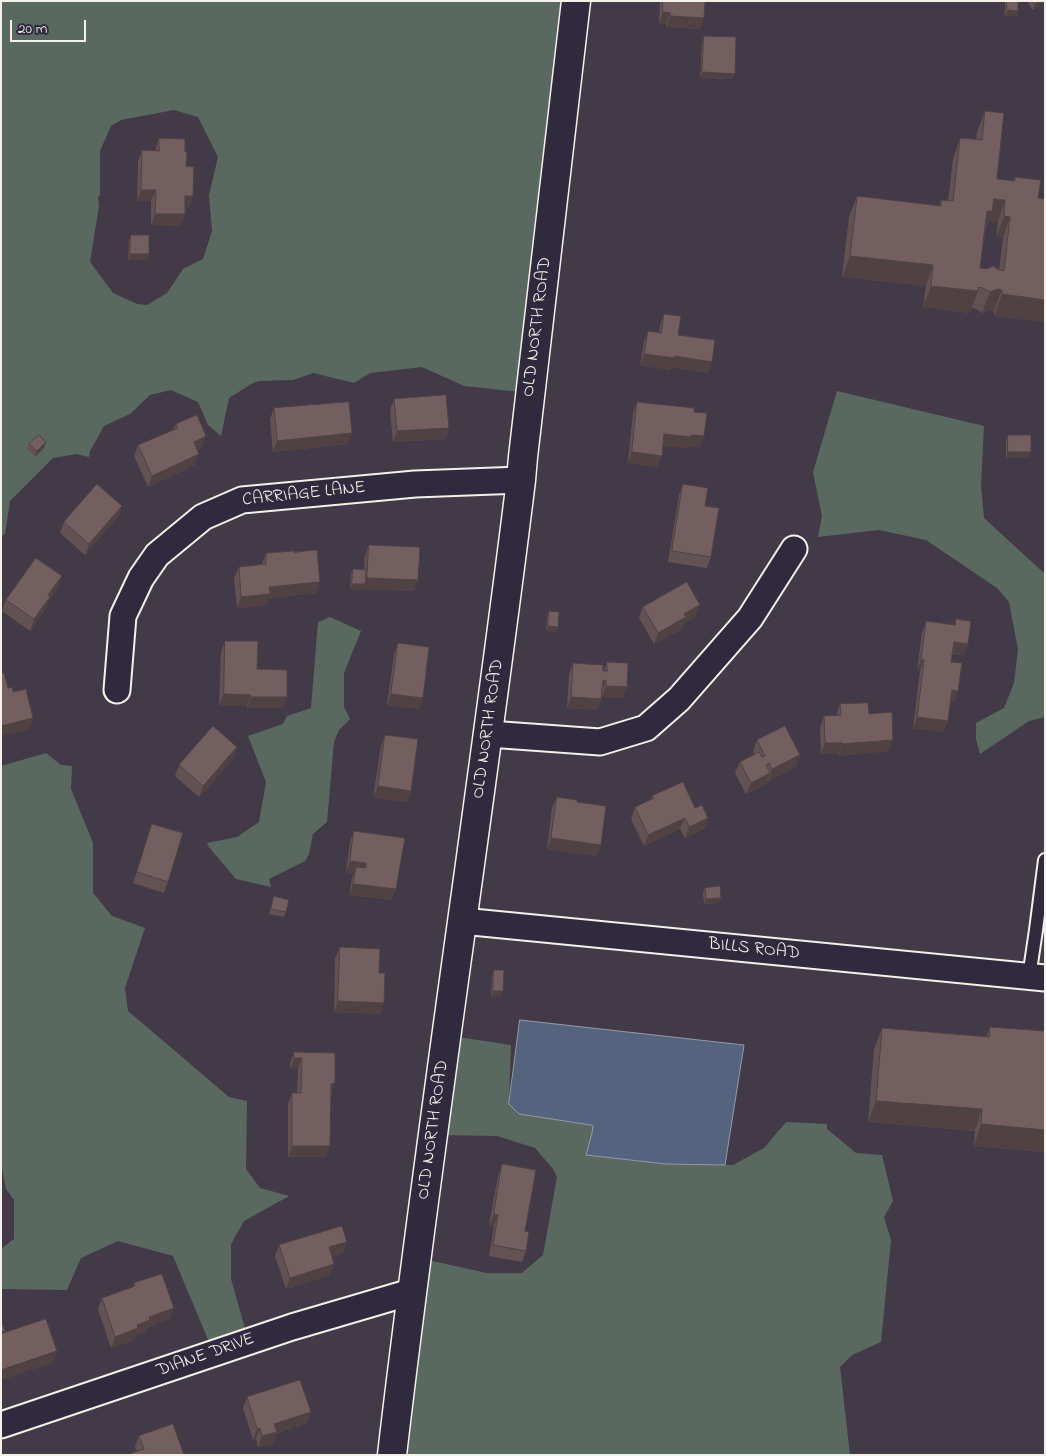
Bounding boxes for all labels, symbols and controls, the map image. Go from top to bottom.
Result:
scale bar [12,10,89,42]
text: 20 m [18,18,47,40]
street label: OLD NORTH ROAD [519,256,557,398]
street label: CARRIAGE LANE [241,478,367,512]
street label: OLD NORTH ROAD [469,658,509,800]
street label: BILLS ROAD [707,934,801,966]
street label: OLD NORTH ROAD [414,1059,454,1201]
street label: DIANE DRIVE [154,1329,258,1383]

